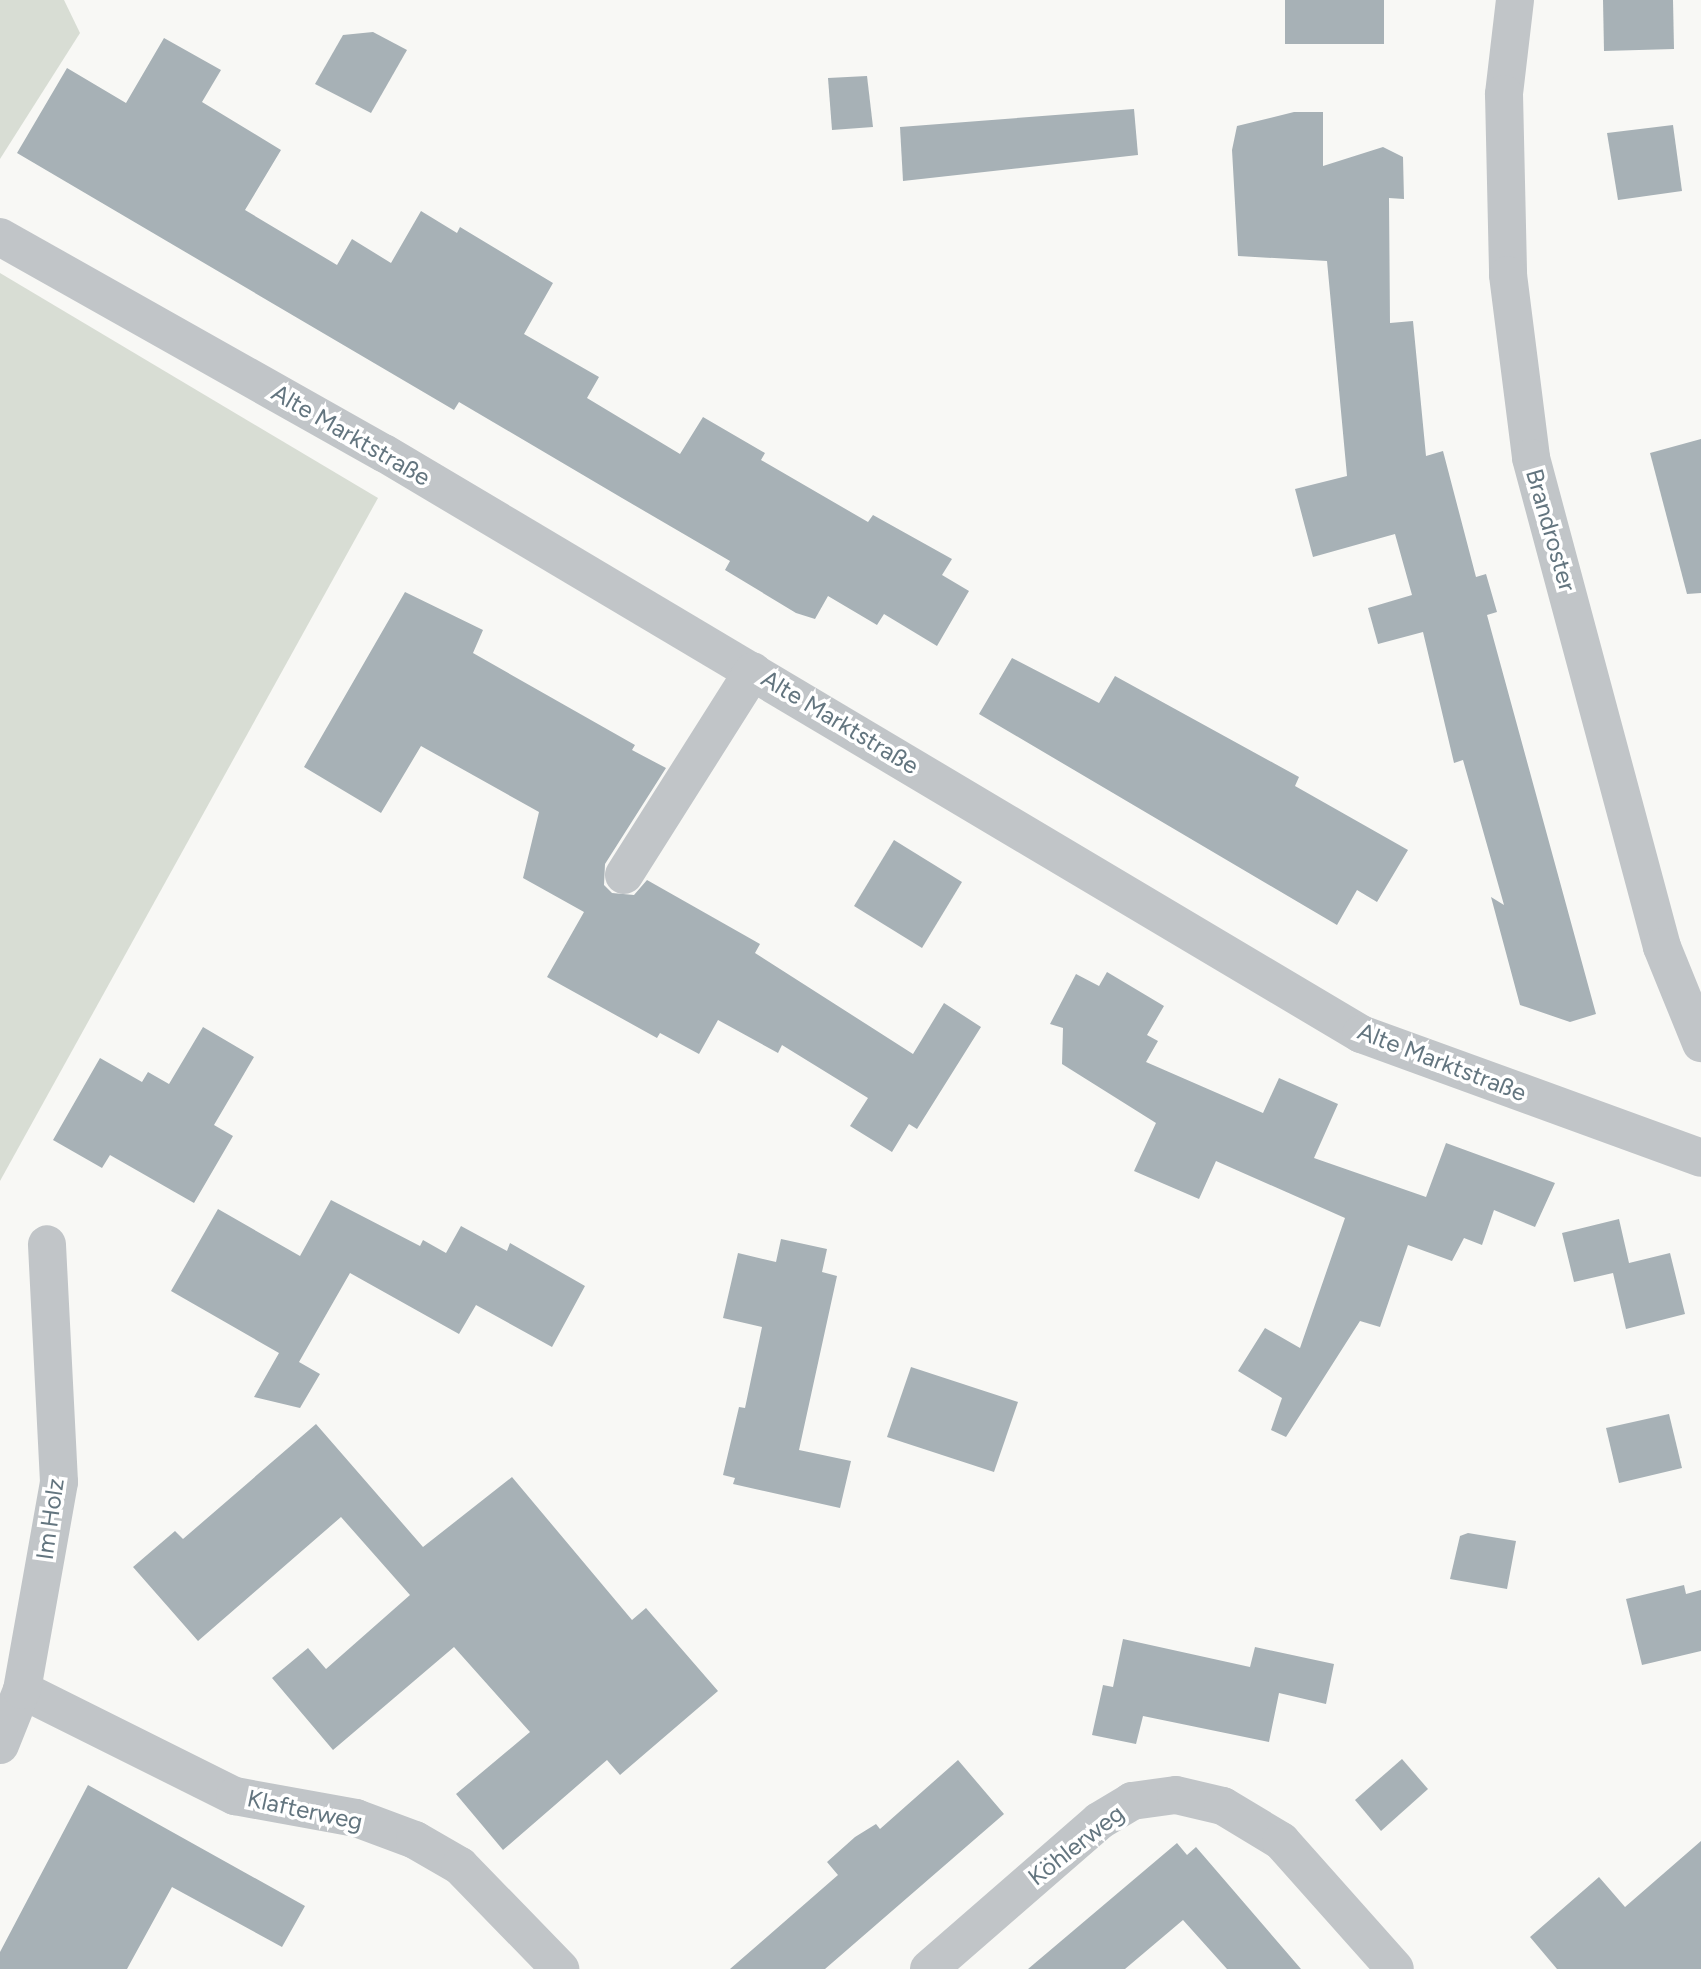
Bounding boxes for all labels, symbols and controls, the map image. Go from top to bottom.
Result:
street label: Alte Marktstraße [267,378,435,492]
street label: Brandroster [1520,466,1582,594]
street label: Alte Marktstraße [756,664,924,780]
street label: Alte Marktstraße [1354,1017,1530,1107]
street label: Im Holz [30,1476,70,1562]
street label: Klafterweg [245,1784,365,1836]
street label: Köhlerweg [1022,1799,1130,1891]

